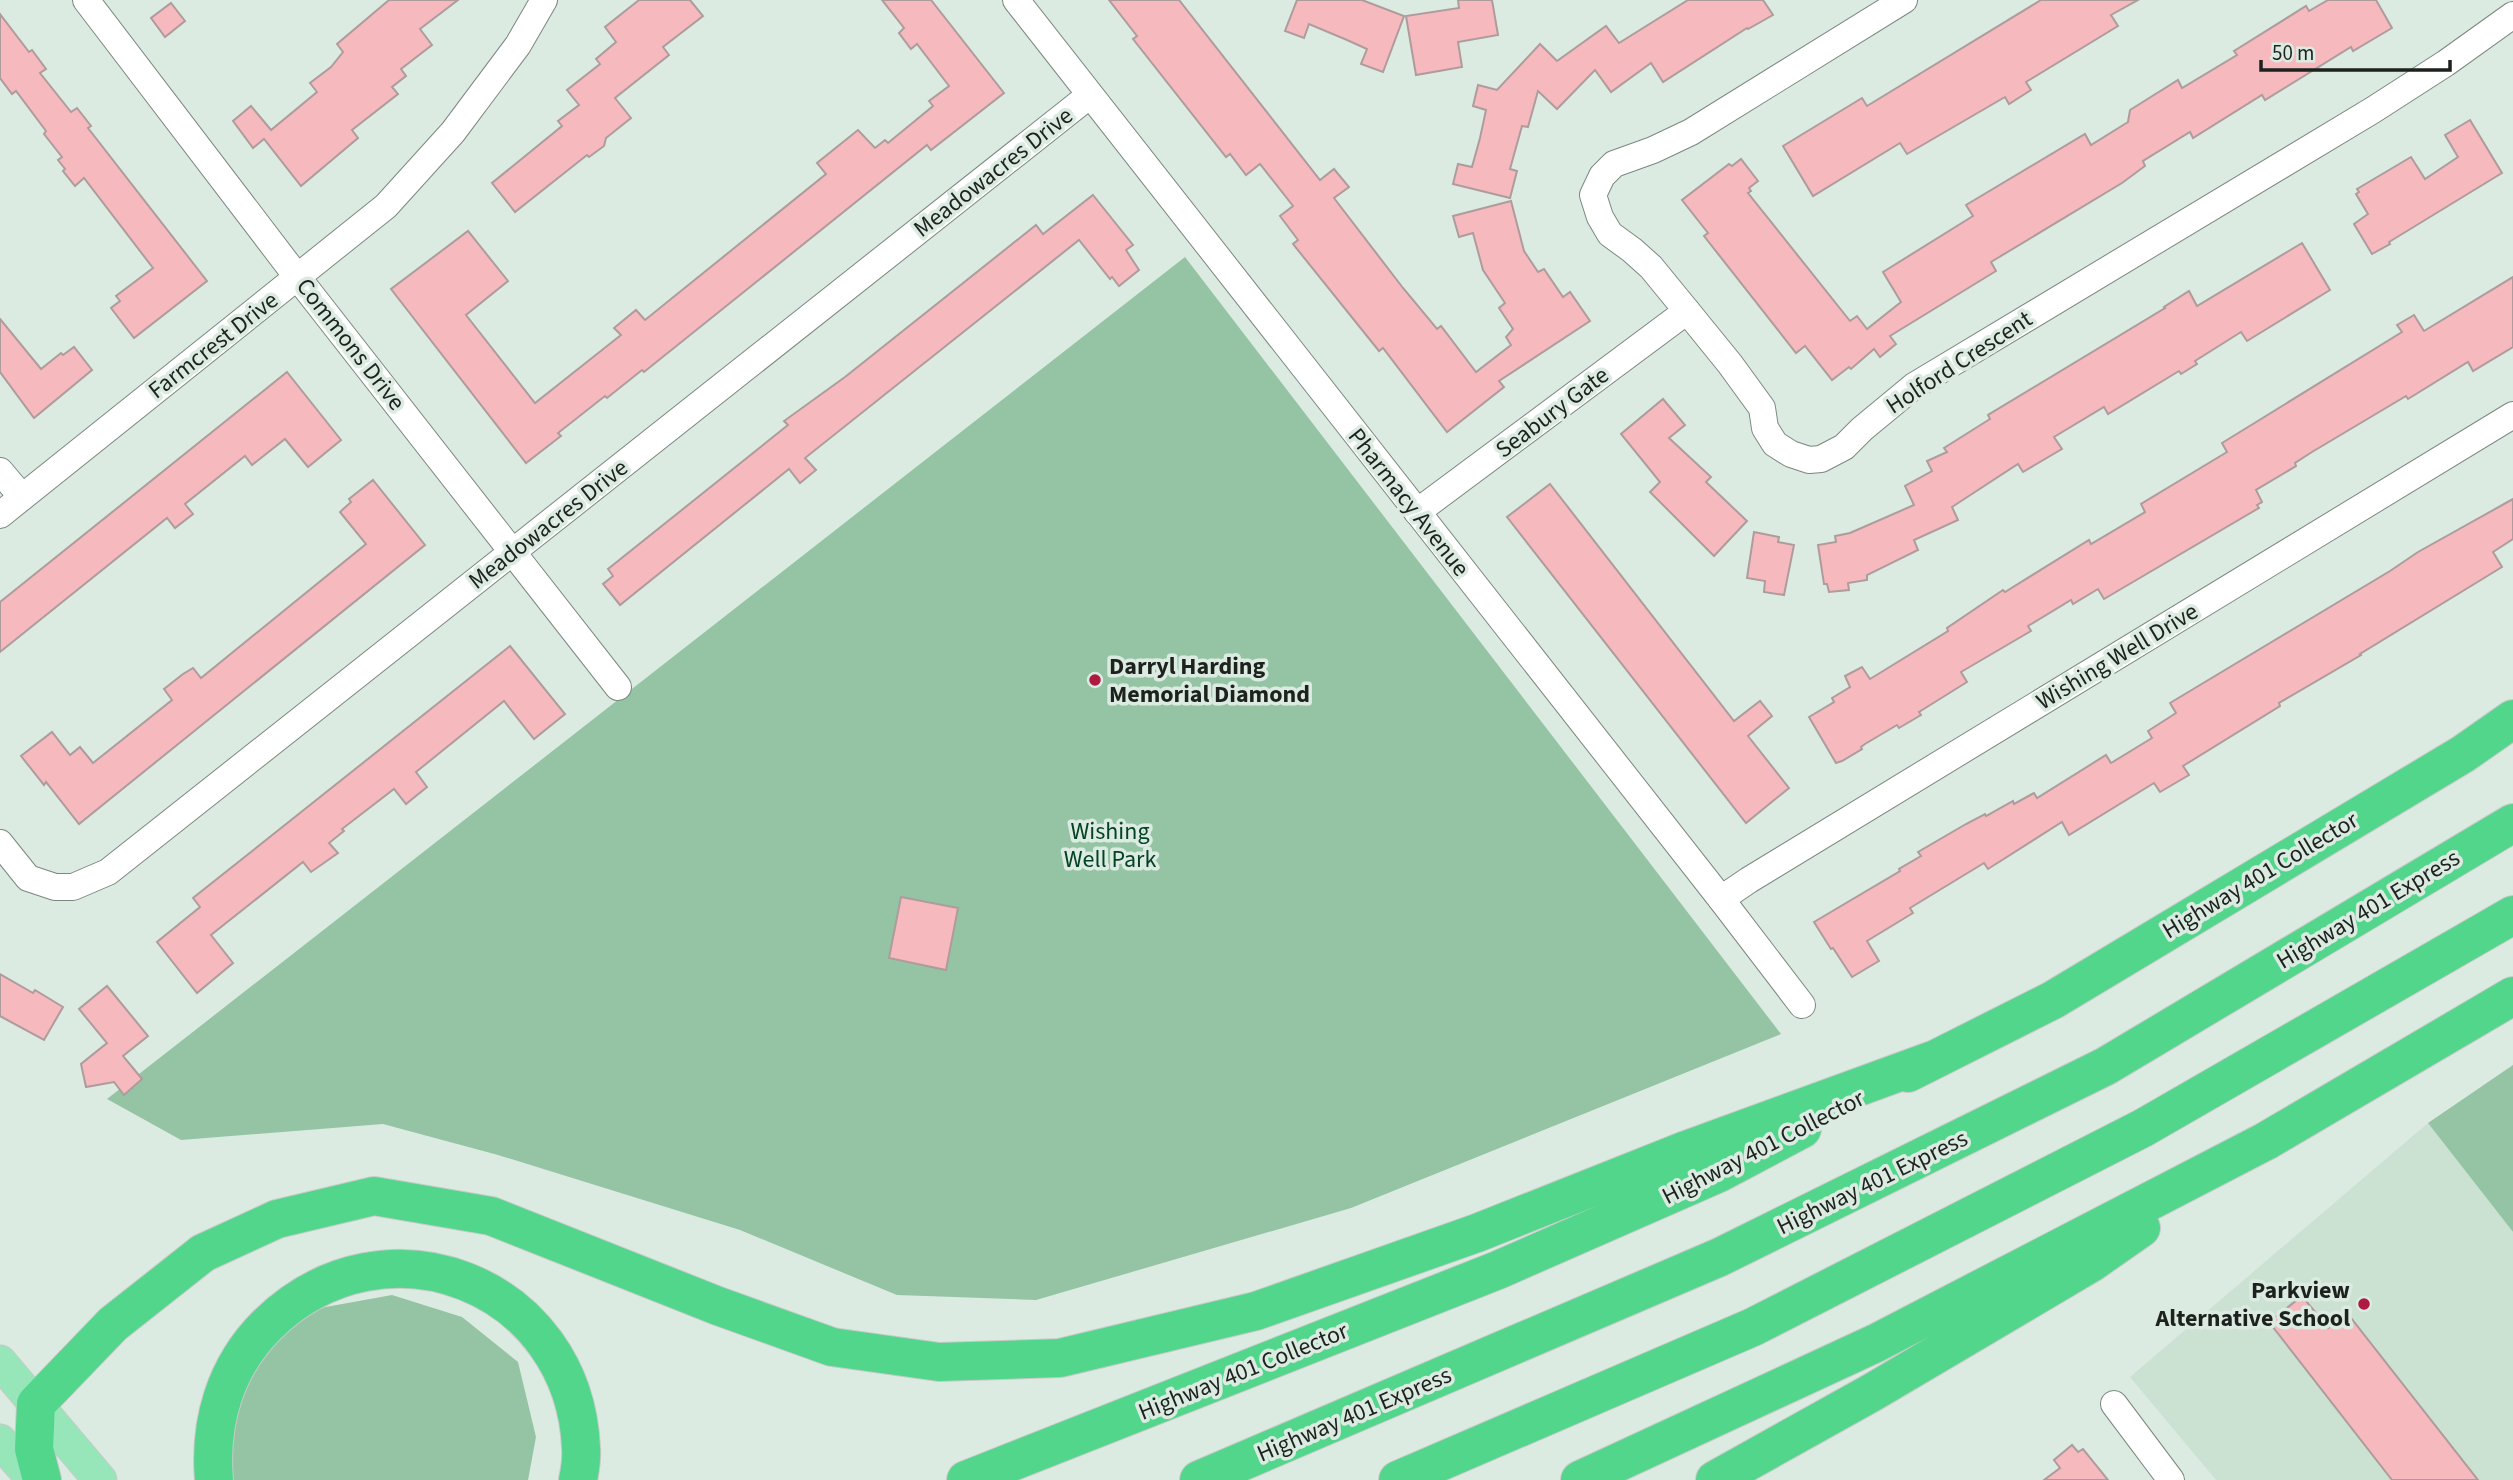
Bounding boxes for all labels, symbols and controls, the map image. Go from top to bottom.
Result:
scale bar [2261,28,2450,72]
text: 50 m [2272,38,2314,68]
street label: Meadowacres Drive [906,99,1081,246]
street label: Commons Drive [288,271,413,418]
street label: Farmcrest Drive [141,283,286,407]
street label: Holford Crescent [1879,302,2039,423]
street label: Seabury Gate [1488,358,1616,467]
street label: Pharmacy Avenue [1339,421,1478,584]
street label: Meadowacres Drive [461,451,636,598]
street label: Wishing Well Drive [2030,594,2205,719]
place label: Darryl Harding Memorial Diamond [1109,649,1310,712]
marker: Darryl Harding Memorial Diamond [1087,672,1103,688]
street label: Highway 401 Collector [2156,803,2365,948]
park label: Wishing Well Park [1064,814,1156,877]
street label: Highway 401 Express [2270,841,2467,978]
street label: Highway 401 Collector [1656,1081,1871,1214]
street label: Highway 401 Express [1771,1121,1974,1244]
place label: Parkview Alternative School [2155,1273,2350,1336]
marker: Parkview Alternative School [2356,1296,2372,1312]
street label: Highway 401 Collector [1133,1313,1354,1429]
street label: Highway 401 Express [1251,1358,1457,1471]

